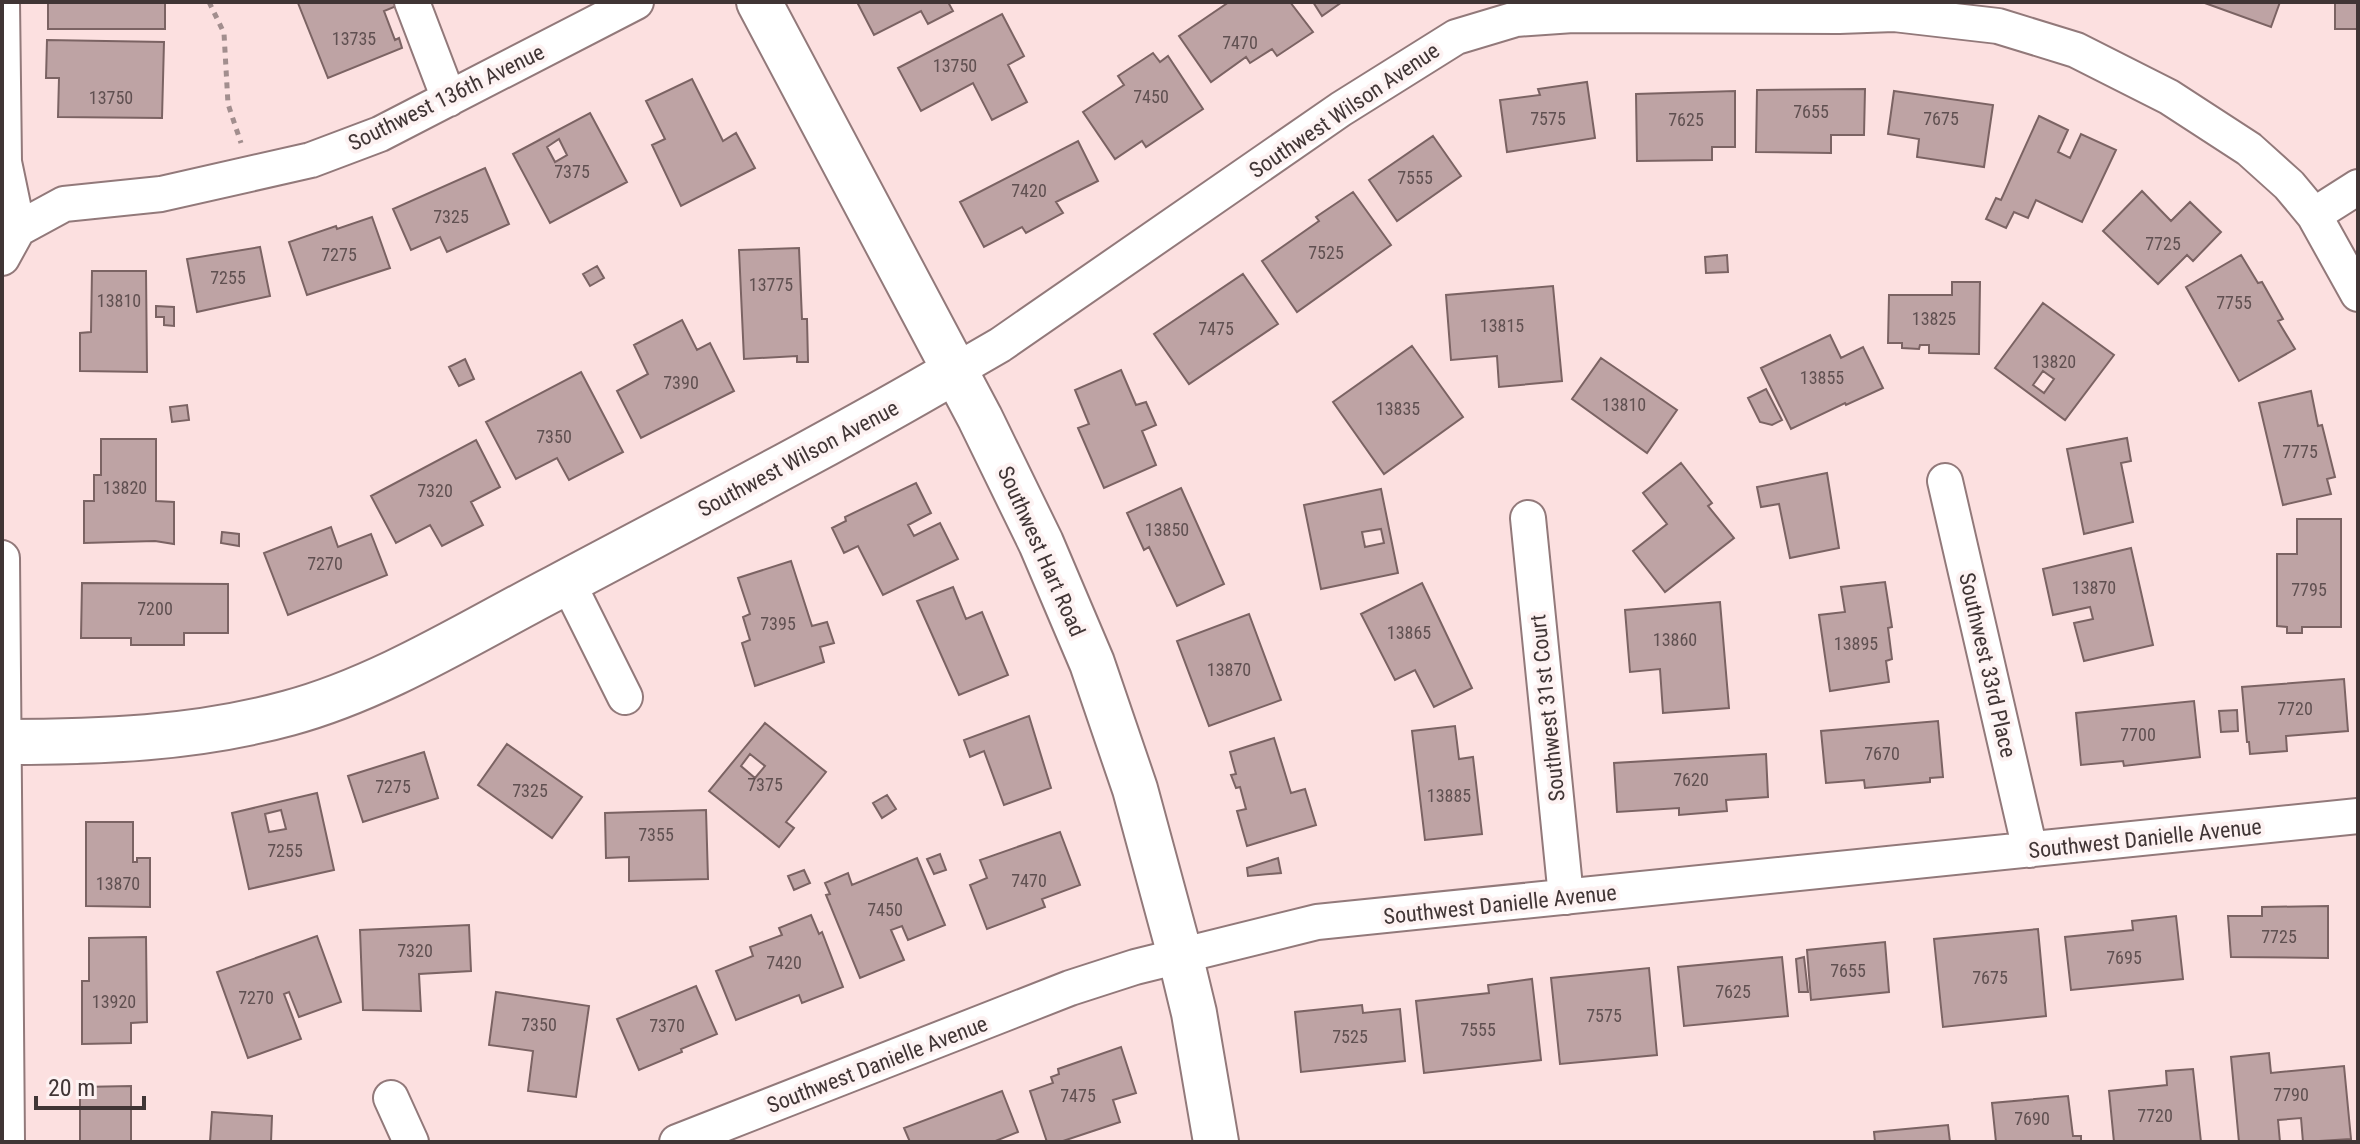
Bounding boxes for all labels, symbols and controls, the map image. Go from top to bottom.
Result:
house number: 13735 [332,28,376,49]
house number: 7470 [1222,32,1258,53]
street label: Southwest Wilson Avenue [1245,38,1444,183]
street label: Southwest 136th Avenue [344,39,548,156]
house number: 13750 [933,55,977,76]
house number: 7450 [1133,86,1169,107]
house number: 13750 [89,87,133,108]
house number: 7655 [1793,101,1829,122]
house number: 7575 [1530,108,1566,129]
house number: 7675 [1923,108,1959,129]
house number: 7625 [1668,109,1704,130]
house number: 7375 [554,161,590,182]
house number: 7555 [1397,167,1433,188]
house number: 7420 [1011,180,1047,201]
house number: 7325 [433,206,469,227]
house number: 7725 [2145,233,2181,254]
house number: 7525 [1308,242,1344,263]
house number: 7275 [321,244,357,265]
house number: 7255 [210,267,246,288]
house number: 13775 [749,274,793,295]
house number: 13810 [97,290,141,311]
house number: 7755 [2216,292,2252,313]
house number: 13825 [1912,308,1956,329]
house number: 13815 [1480,315,1524,336]
house number: 7475 [1198,318,1234,339]
house number: 13820 [2032,351,2076,372]
house number: 13855 [1800,367,1844,388]
house number: 7390 [663,372,699,393]
house number: 13810 [1602,394,1646,415]
street label: Southwest Wilson Avenue [694,395,903,522]
house number: 13835 [1376,398,1420,419]
house number: 7350 [536,426,572,447]
house number: 7775 [2282,441,2318,462]
street label: Southwest Hart Road [993,462,1090,640]
house number: 13820 [103,477,147,498]
house number: 7320 [417,480,453,501]
house number: 13850 [1145,519,1189,540]
house number: 7270 [307,553,343,574]
street label: Southwest 33rd Place [1954,570,2021,760]
house number: 13870 [2072,577,2116,598]
house number: 7795 [2291,579,2327,600]
house number: 7200 [137,598,173,619]
house number: 7395 [760,613,796,634]
street label: Southwest 31st Court [1525,613,1570,803]
house number: 13865 [1387,622,1431,643]
house number: 13860 [1653,629,1697,650]
house number: 13895 [1834,633,1878,654]
house number: 13870 [1207,659,1251,680]
house number: 7720 [2277,698,2313,719]
house number: 7700 [2120,724,2156,745]
house number: 7670 [1864,743,1900,764]
house number: 7620 [1673,769,1709,790]
house number: 7375 [747,774,783,795]
house number: 7275 [375,776,411,797]
house number: 7325 [512,780,548,801]
house number: 13885 [1427,785,1471,806]
street label: Southwest Danielle Avenue [2027,814,2263,863]
house number: 7355 [638,824,674,845]
house number: 7255 [267,840,303,861]
house number: 7470 [1011,870,1047,891]
house number: 13870 [96,873,140,894]
street label: Southwest Danielle Avenue [1382,880,1618,929]
house number: 7450 [867,899,903,920]
house number: 7725 [2261,926,2297,947]
house number: 7320 [397,940,433,961]
house number: 7695 [2106,947,2142,968]
house number: 7420 [766,952,802,973]
house number: 7655 [1830,960,1866,981]
house number: 7675 [1972,967,2008,988]
house number: 7625 [1715,981,1751,1002]
house number: 7270 [238,987,274,1008]
house number: 13920 [92,991,136,1012]
house number: 7575 [1586,1005,1622,1026]
street label: Southwest Danielle Avenue [763,1011,991,1118]
house number: 7350 [521,1014,557,1035]
house number: 7370 [649,1015,685,1036]
house number: 7555 [1460,1019,1496,1040]
house number: 7525 [1332,1026,1368,1047]
scale bar [36,1060,144,1110]
text: 20 m [48,1074,95,1102]
house number: 7790 [2273,1084,2309,1105]
house number: 7475 [1060,1085,1096,1106]
house number: 7720 [2137,1105,2173,1126]
house number: 7690 [2014,1108,2050,1129]

